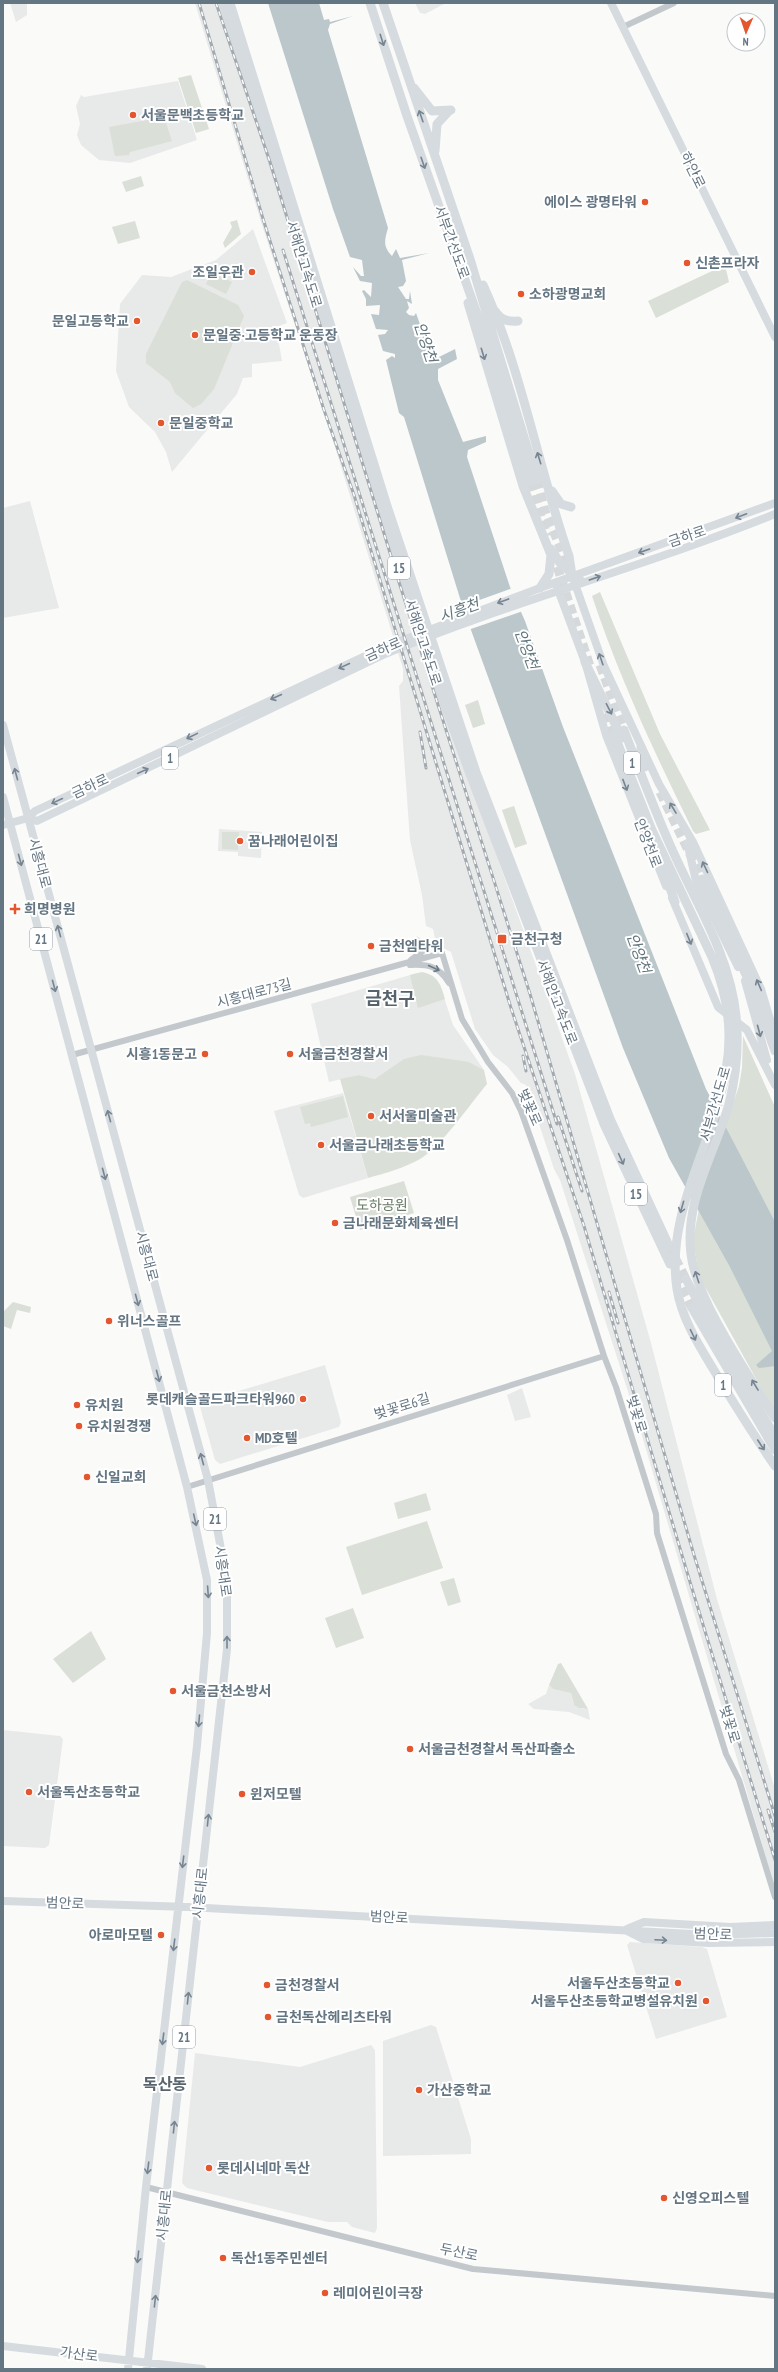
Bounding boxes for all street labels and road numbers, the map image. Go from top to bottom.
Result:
street label: 하안로 [676,149,710,191]
street label: 서부간선도로 [430,203,474,281]
street label: 서해안고속도로 [282,218,326,310]
street label: 금하로 [666,521,708,551]
road number: 15 [388,557,410,579]
street label: 서해안고속도로 [401,596,446,688]
street label: 금하로 [362,633,404,665]
road number: 1 [162,747,178,769]
road number: 1 [624,752,640,774]
street label: 금하로 [69,770,111,802]
street label: 안양천로 [630,816,666,870]
street label: 시흥대로 [25,836,55,890]
road number: 21 [30,928,52,950]
street label: 서해안고속도로 [532,957,582,1047]
street label: 시흥대로73길 [214,974,294,1012]
street label: 서부간선도로 [696,1064,734,1144]
street label: 벚꽃로 [514,1086,546,1128]
road number: 15 [625,1183,647,1205]
street label: 시흥대로 [132,1229,162,1283]
road number: 1 [715,1374,731,1396]
street label: 벚꽃로6길 [372,1389,432,1423]
street label: 벚꽃로 [623,1393,651,1435]
road number: 21 [204,1508,226,1530]
street label: 시흥대로 [211,1544,236,1598]
street label: 벚꽃로 [716,1703,744,1745]
street label: 시흥대로 [188,1866,212,1920]
street label: 범안로 [45,1893,85,1913]
street label: 범안로 [369,1907,409,1927]
street label: 범안로 [693,1924,733,1944]
road number: 21 [173,2026,195,2048]
street label: 시흥대로 [152,2188,176,2242]
street label: 두산로 [438,2239,480,2265]
street label: 가산로 [59,2343,99,2365]

